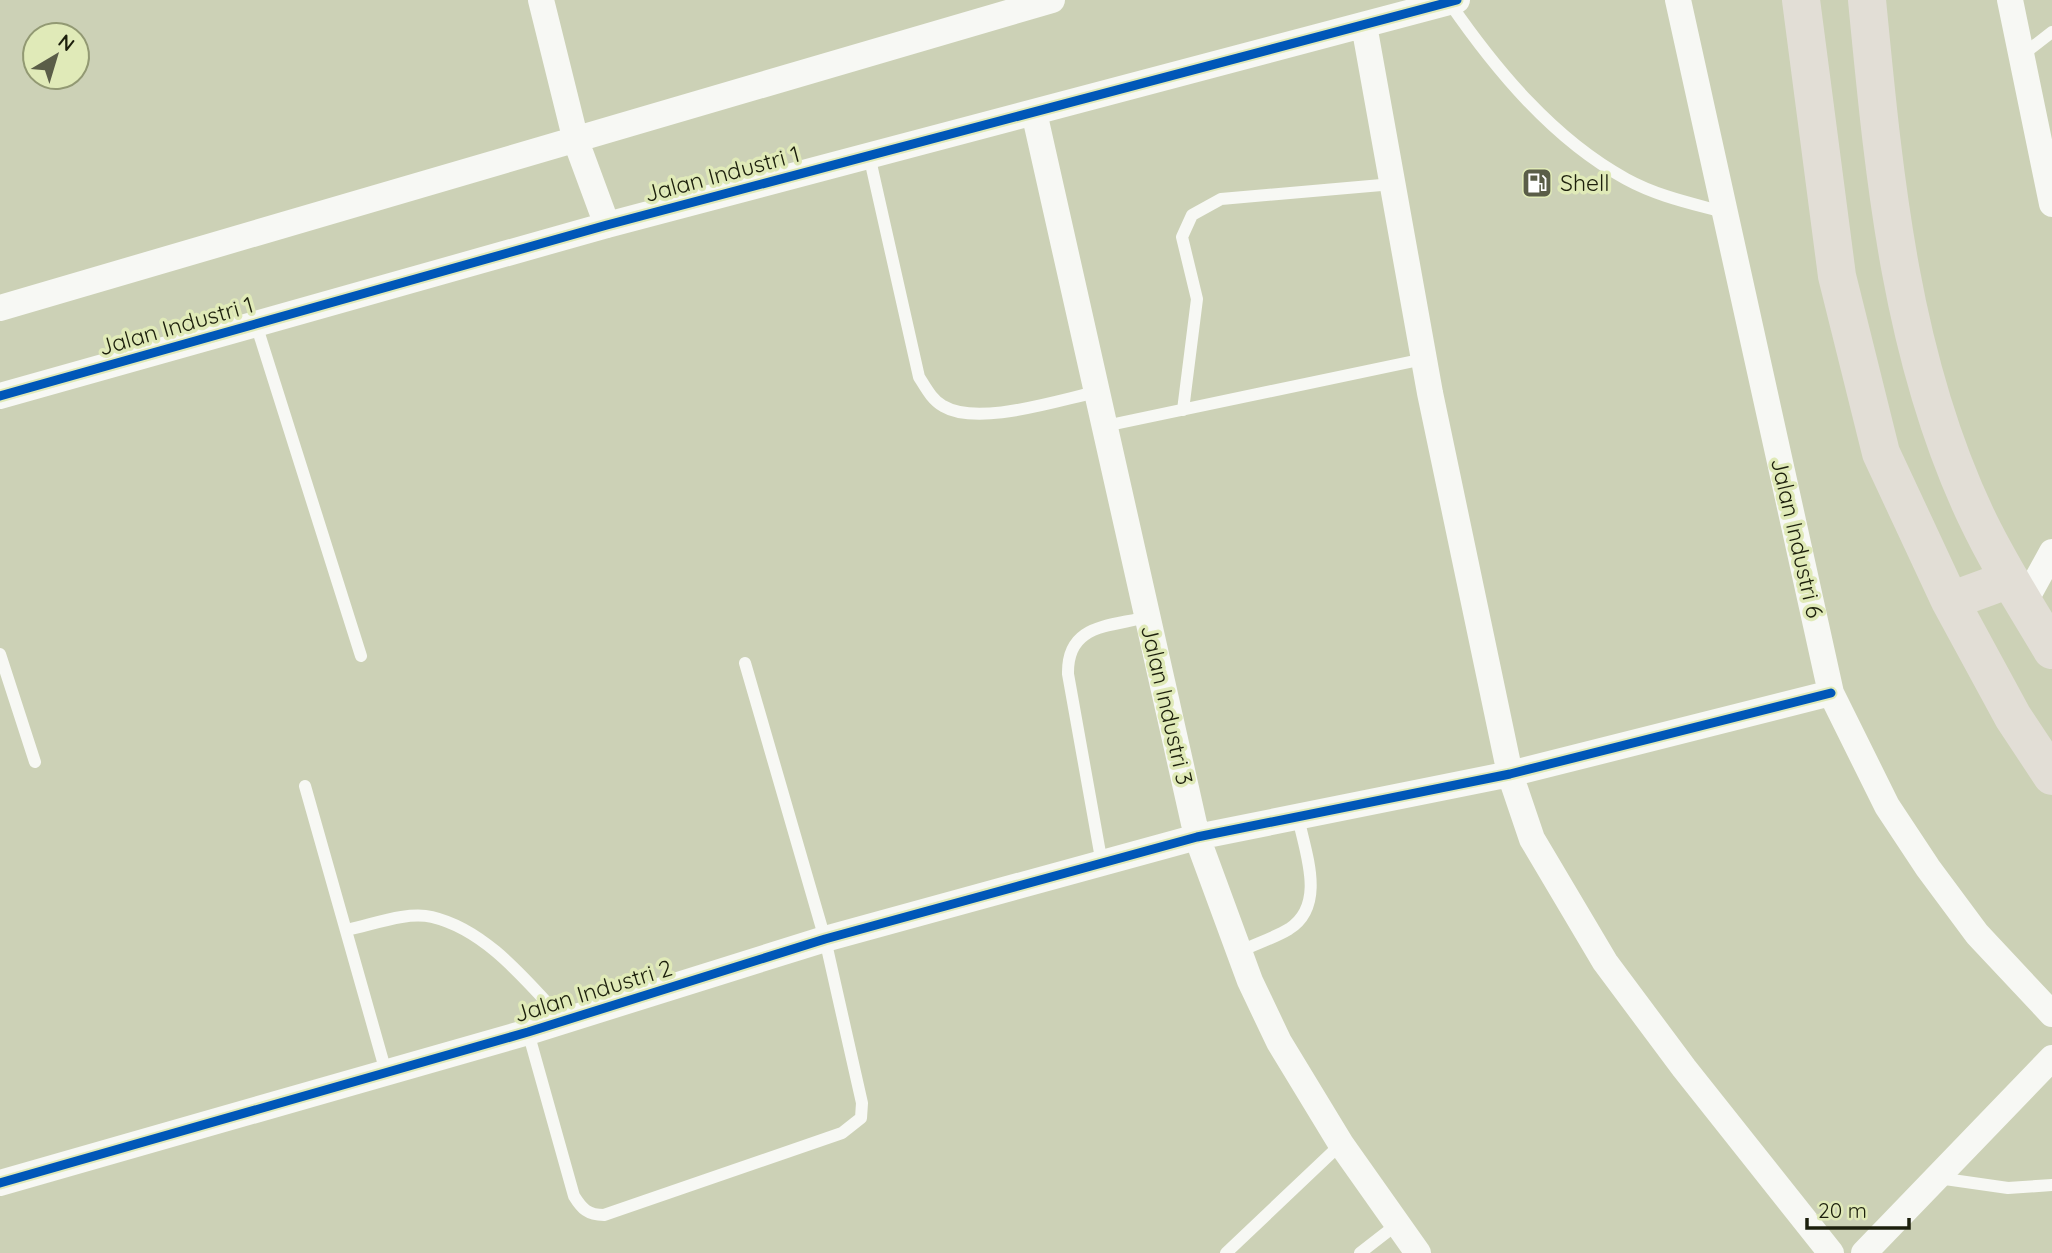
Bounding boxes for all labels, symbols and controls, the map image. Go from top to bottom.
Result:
north arrow [21,21,91,91]
text: N [54,29,79,56]
street label: Jalan Industri 1 [641,139,803,208]
fuel station icon: Shell [1520,166,1554,200]
place label: Shell [1560,168,1610,197]
street label: Jalan Industri 1 [95,290,257,361]
street label: Jalan Industri 6 [1765,455,1830,621]
street label: Jalan Industri 3 [1135,622,1200,788]
street label: Jalan Industri 2 [510,953,675,1028]
scale bar [1807,1186,1909,1230]
text: 20 m [1818,1197,1867,1223]

